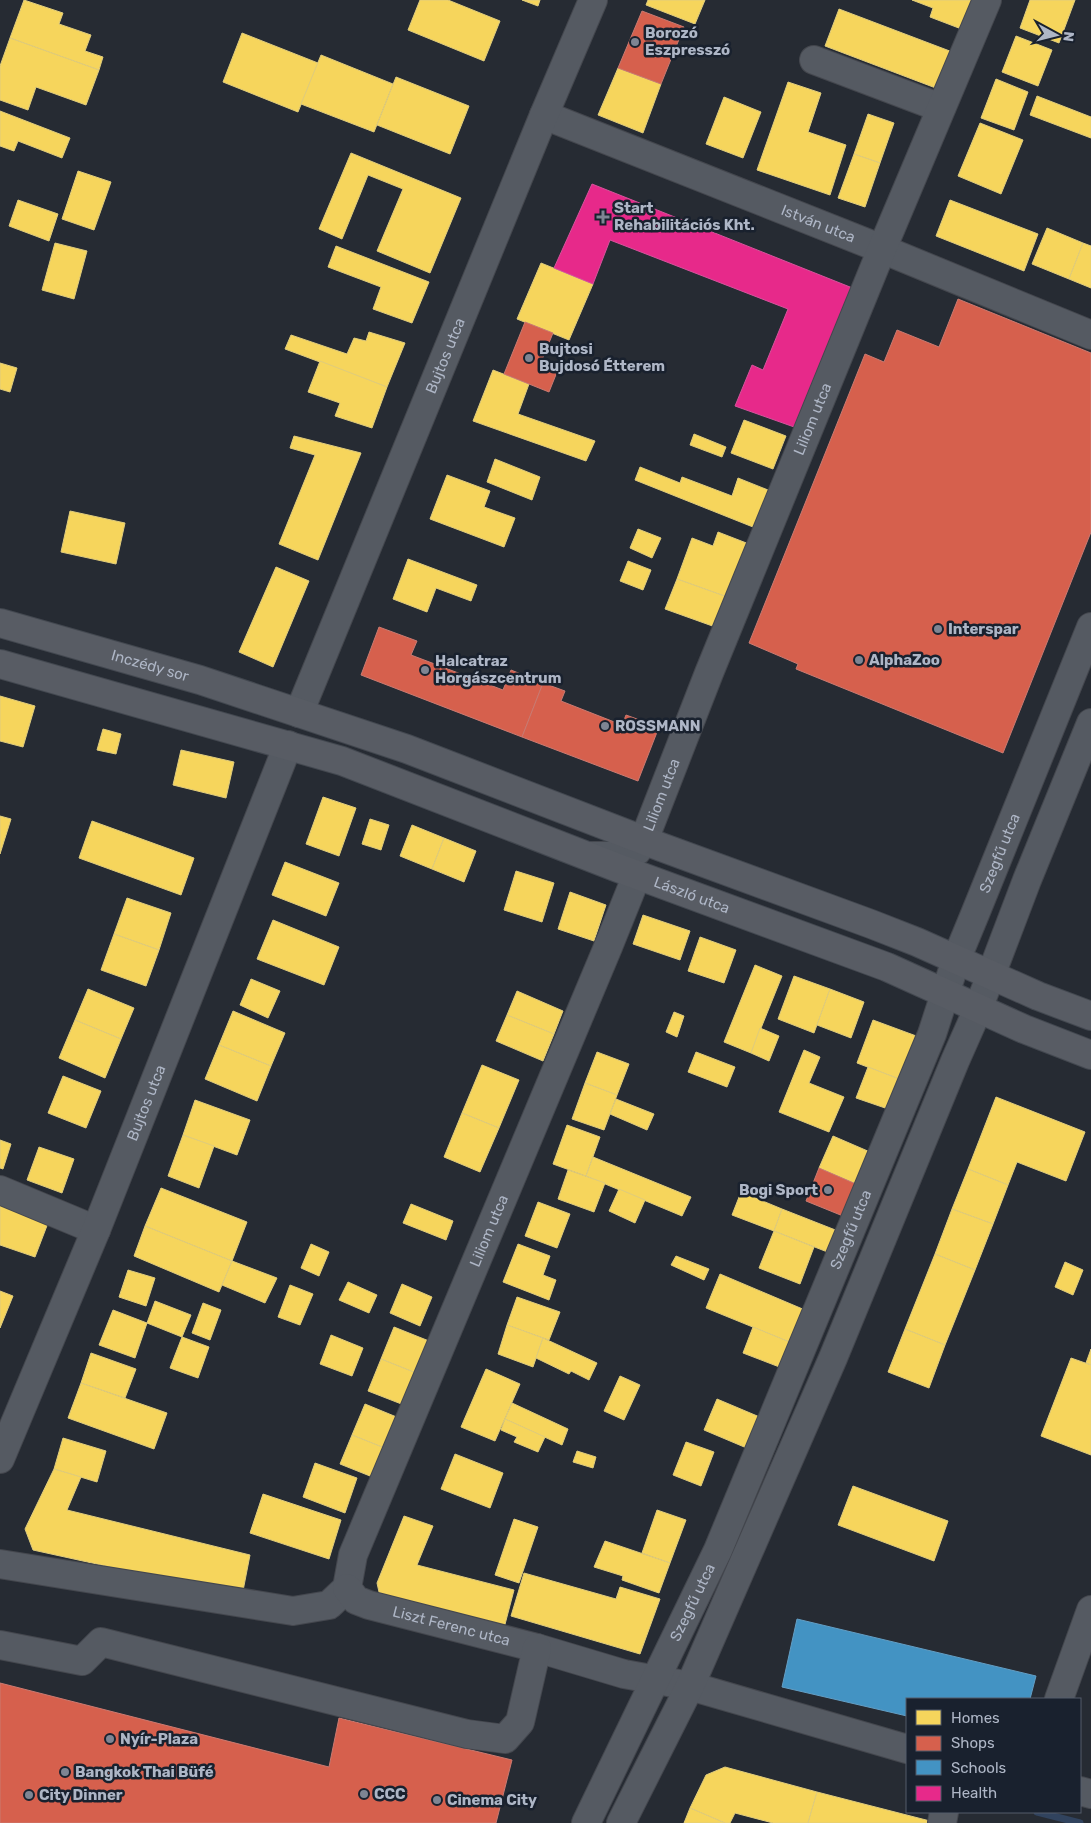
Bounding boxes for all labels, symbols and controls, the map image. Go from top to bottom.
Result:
north arrow [1031,10,1081,60]
place label: Borozó Eszpresszó [645,24,730,59]
text: N [1059,30,1077,43]
marker: Borozó Eszpresszó [629,36,641,48]
place label: Start Rehabilitációs Kht. [614,199,755,234]
street label: István utca [779,201,858,246]
marker: Start Rehabilitációs Kht. [596,210,610,224]
street label: Bujtos utca [422,315,469,396]
place label: Bujtosi Bujdosó Étterem [539,340,665,375]
marker: Bujtosi Bujdosó Étterem [523,352,535,364]
street label: Liliom utca [790,380,835,458]
place label: Interspar [948,620,1019,638]
marker: Interspar [932,623,944,635]
street label: Inczédy sor [109,646,191,685]
place label: AlphaZoo [869,651,940,669]
place label: Halcatraz Horgászcentrum [435,652,561,687]
marker: AlphaZoo [853,654,865,666]
marker: Halcatraz Horgászcentrum [419,664,431,676]
place label: ROSSMANN [615,717,701,735]
marker: ROSSMANN [599,720,611,732]
street label: Liliom utca [639,756,684,834]
street label: Szegfű utca [975,811,1024,896]
street label: László utca [651,873,732,917]
street label: Bujtos utca [123,1062,169,1144]
place label: Bogi Sport [739,1181,818,1199]
marker: Bogi Sport [822,1184,834,1196]
street label: Szegfű utca [826,1187,875,1272]
street label: Liliom utca [466,1192,512,1270]
street label: Szegfű utca [666,1561,719,1644]
street label: Liszt Ferenc utca [391,1602,512,1650]
legend [906,1698,1081,1813]
text: Homes [951,1709,1000,1727]
place label: Nyír-Plaza [120,1730,198,1748]
marker: Nyír-Plaza [104,1733,116,1745]
text: Shops [951,1734,995,1752]
text: Schools [951,1759,1007,1777]
place label: Bangkok Thai Büfé [75,1763,214,1781]
marker: Bangkok Thai Büfé [59,1766,71,1778]
text: Health [951,1784,997,1802]
place label: CCC [374,1785,406,1803]
place label: City Dinner [39,1786,123,1804]
marker: CCC [358,1788,370,1800]
marker: City Dinner [23,1789,35,1801]
place label: Cinema City [447,1791,537,1809]
marker: Cinema City [431,1794,443,1806]

